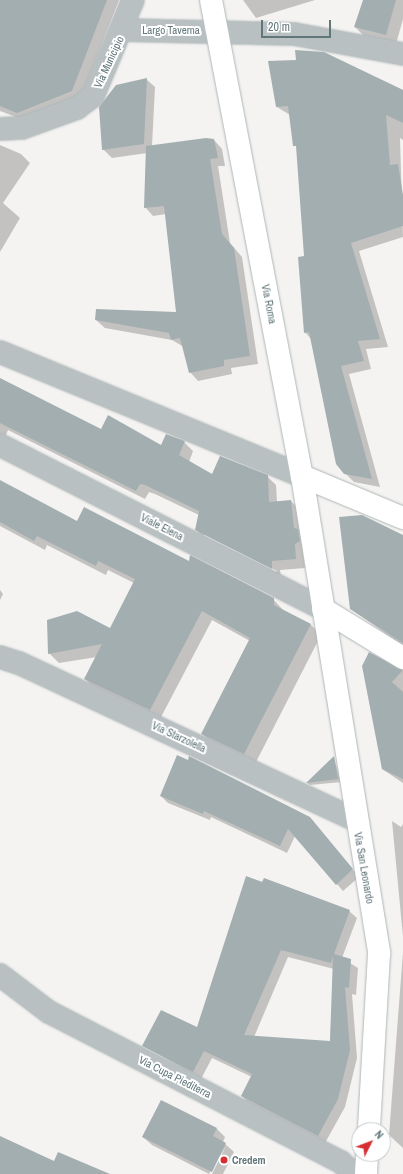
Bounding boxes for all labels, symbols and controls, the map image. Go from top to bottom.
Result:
scale bar [263,12,333,38]
text: 20 m [268,19,290,35]
street label: Largo Taverna [142,23,200,37]
street label: Via Municipio [91,34,127,90]
street label: Via Roma [259,283,279,325]
street label: Viale Elena [139,511,185,543]
street label: Via Starzolella [150,719,208,755]
street label: Via San Leonardo [351,831,377,905]
street label: Via Cupa Piediterra [137,1053,213,1101]
north arrow [351,1122,391,1162]
text: N [372,1128,387,1142]
place label: Credem [232,1153,266,1167]
marker: Credem [219,1155,229,1165]

